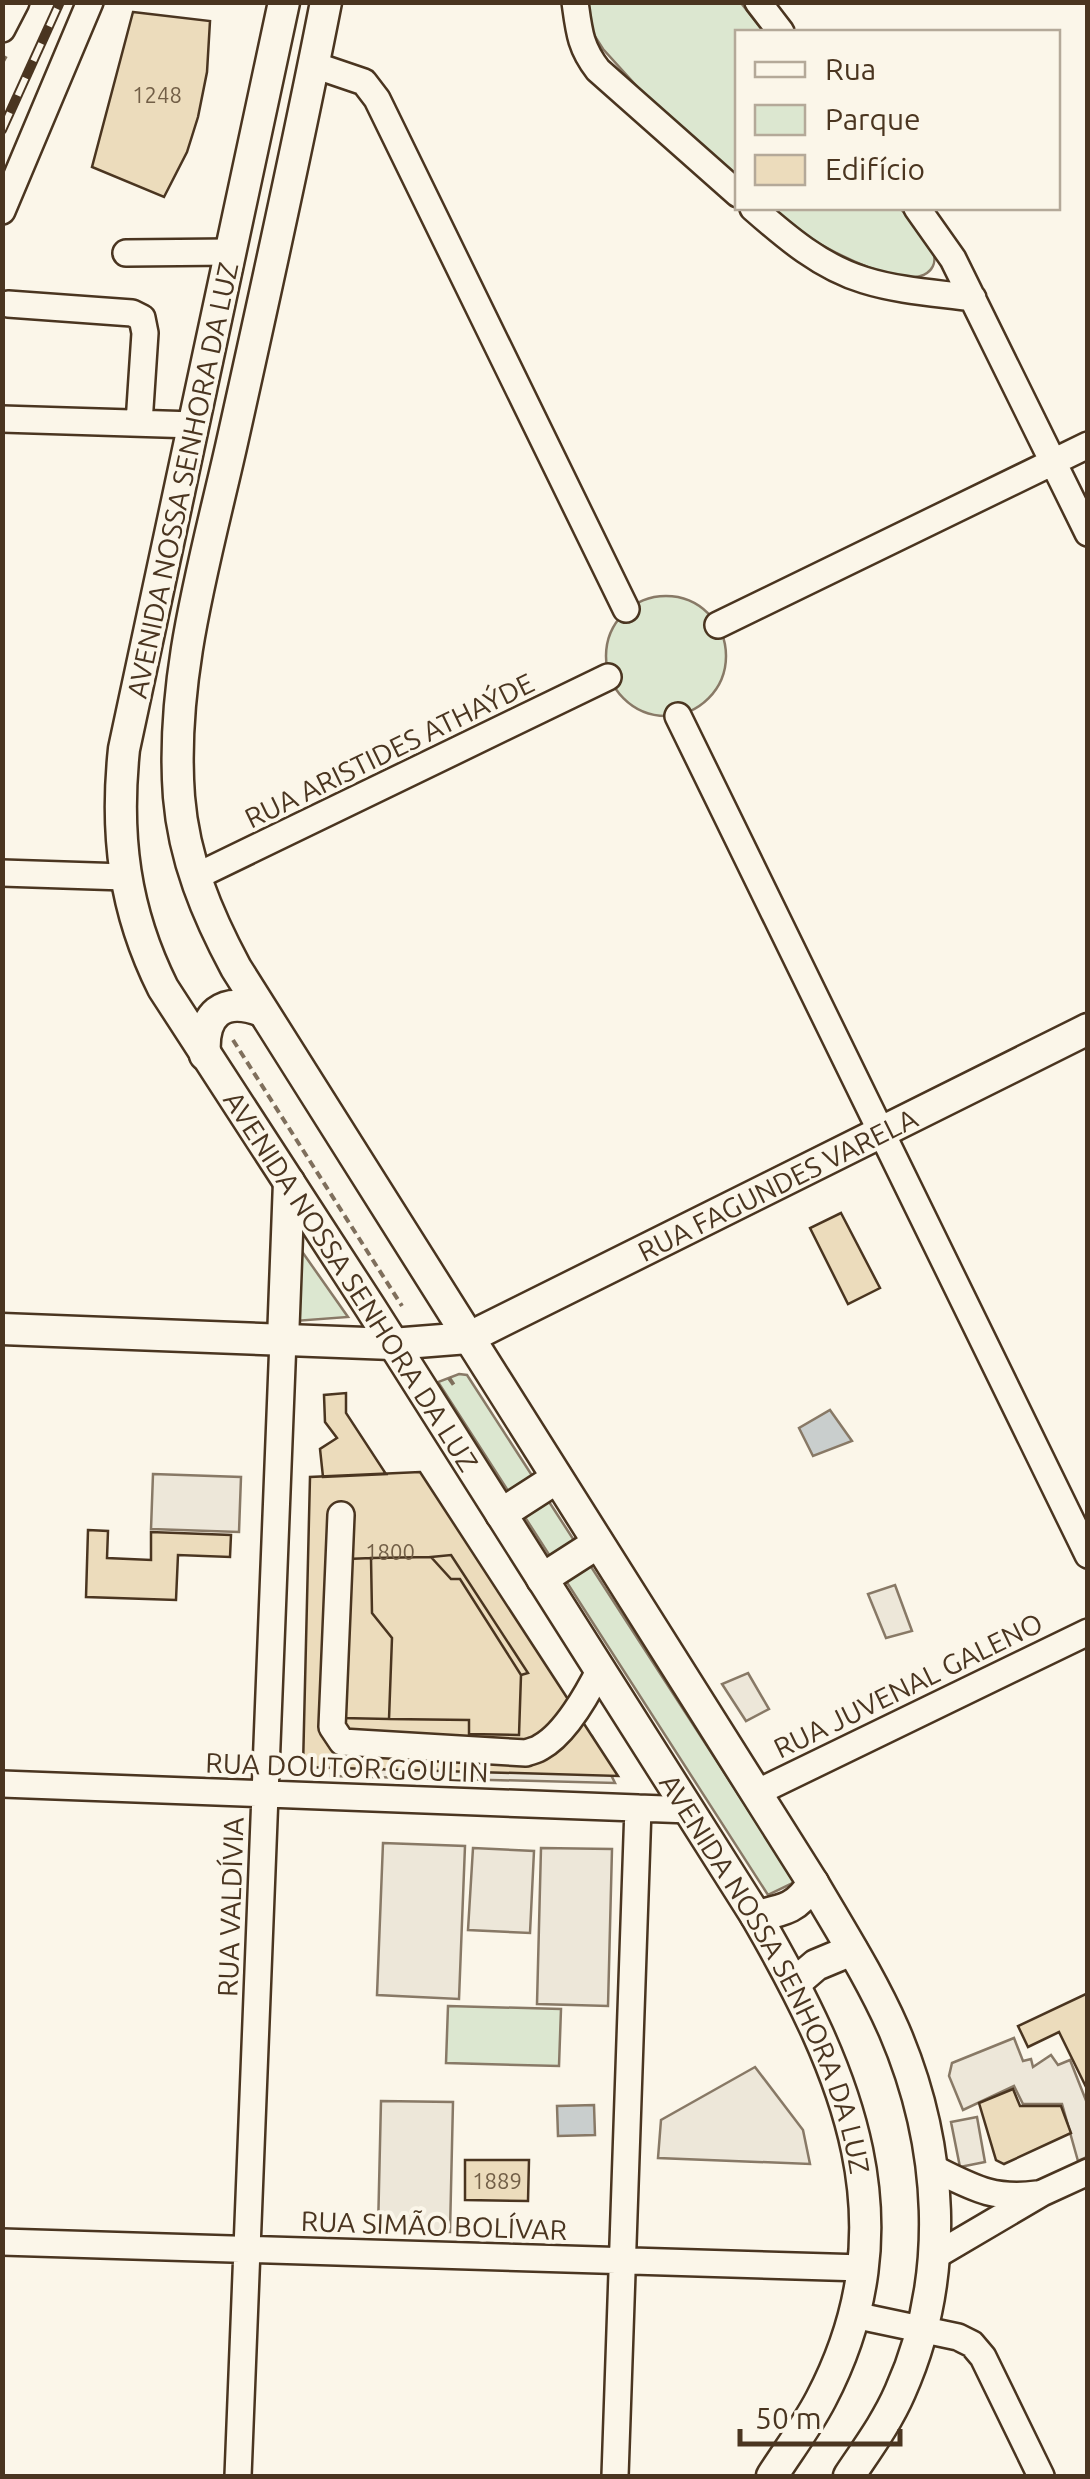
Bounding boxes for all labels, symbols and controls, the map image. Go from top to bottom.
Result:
legend [735,30,1060,210]
text: Rua [825,52,876,86]
house number: 1248 [132,82,182,107]
text: Parque [825,102,921,136]
text: Edifício [825,152,925,186]
street label: AVENIDA NOSSA SENHORA DA LUZ [121,259,243,701]
street label: RUA ARISTIDES ATHAÝDE [239,666,538,834]
street label: AVENIDA NOSSA SENHORA DA LUZ [219,1085,485,1476]
street label: RUA FAGUNDES VARELA [632,1101,922,1266]
house number: 1800 [365,1539,415,1564]
street label: RUA JUVENAL GALENO [769,1606,1047,1764]
street label: RUA DOUTOR GOULIN [205,1747,489,1787]
street label: AVENIDA NOSSA SENHORA DA LUZ [654,1768,877,2176]
street label: RUA VALDÍVIA [210,1816,249,1997]
house number: 1889 [472,2168,522,2193]
street label: RUA SIMÃO BOLÍVAR [300,2204,568,2245]
scale bar [740,2384,900,2446]
text: 50 m [755,2401,822,2435]

